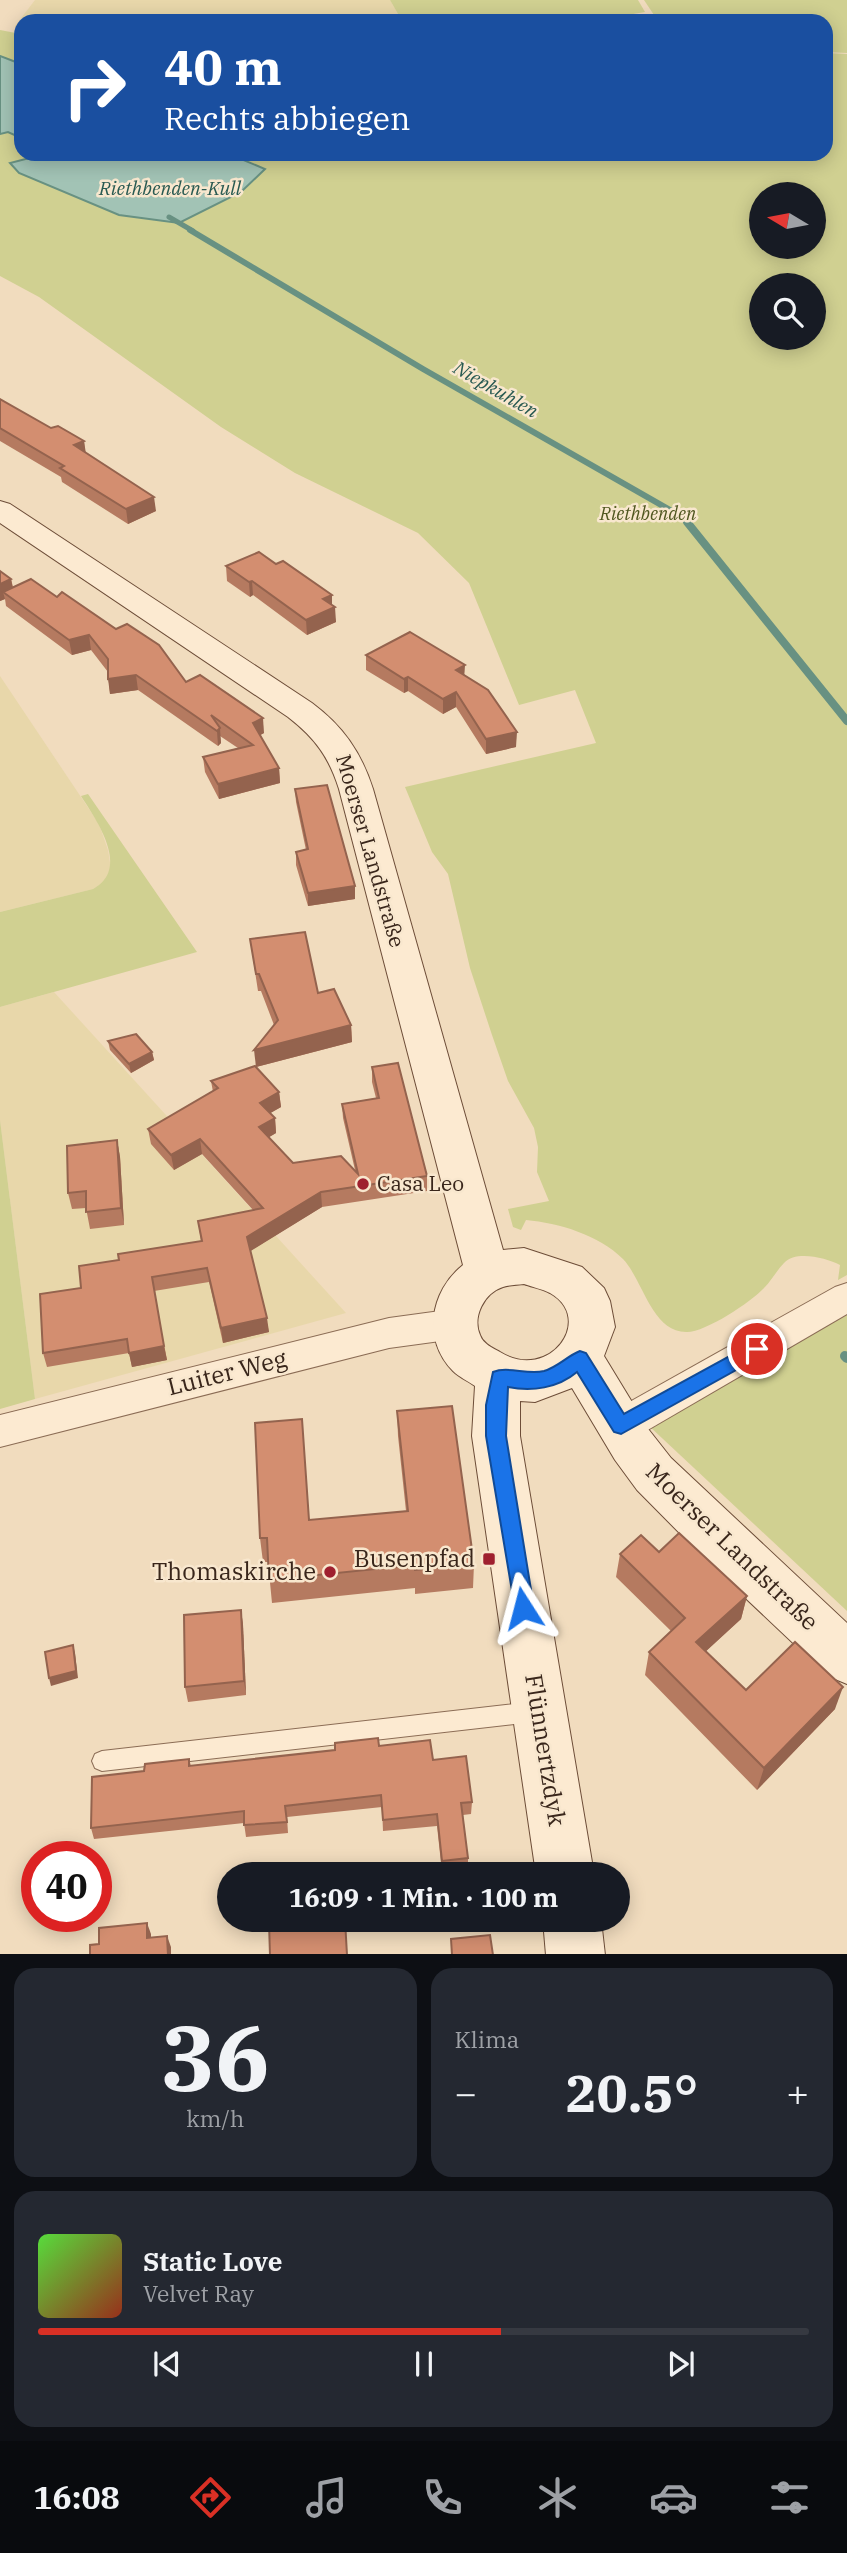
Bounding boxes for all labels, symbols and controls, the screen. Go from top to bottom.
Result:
text: 40 m [164,35,282,98]
icon: right [49,42,140,133]
text: Rechts abbiegen [164,97,410,139]
water label: Riethbenden-Kull [98,176,242,200]
north arrow [749,182,826,259]
map controls [749,182,826,350]
button: search [749,273,826,350]
water label: Niepkuhlen [449,355,543,423]
park label: Riethbenden [599,502,697,525]
street label: Moerser Landstraße [330,751,412,951]
place label: Casa Leo [377,1169,464,1197]
marker: Casa Leo [355,1176,371,1192]
pin [727,1319,787,1379]
icon: arrive [738,1330,776,1368]
street label: Luiter Weg [164,1342,290,1402]
street label: Moerser Landstraße [639,1455,826,1637]
place label: Busenpfad [354,1542,475,1574]
marker: Busenpfad [481,1551,497,1567]
place label: Thomaskirche [152,1555,316,1587]
marker: Thomaskirche [322,1564,338,1580]
position arrow [486,1571,560,1645]
street label: Flünnertzdyk [518,1672,574,1828]
speed limit sign: 40 [21,1841,112,1932]
text: 16:09 · 1 Min. · 100 m [289,1880,558,1914]
text: 36 [161,1998,270,2116]
text: Klima [455,2024,519,2054]
text: 20.5° [565,2059,698,2126]
text: − [455,2068,477,2117]
text: + [786,2068,809,2117]
text: km/h [186,2103,244,2133]
text: Static Love [143,2244,282,2278]
text: Velvet Ray [143,2278,254,2308]
icon: previous [148,2345,186,2383]
icon: pause [405,2345,443,2383]
icon: next [662,2345,700,2383]
icon: directions [186,2473,235,2522]
icon: music [302,2473,351,2522]
icon: phone [418,2473,467,2522]
icon: climate [533,2473,582,2522]
icon: car [649,2473,698,2522]
icon: filters [765,2473,814,2522]
text: 16:08 [33,2476,120,2518]

